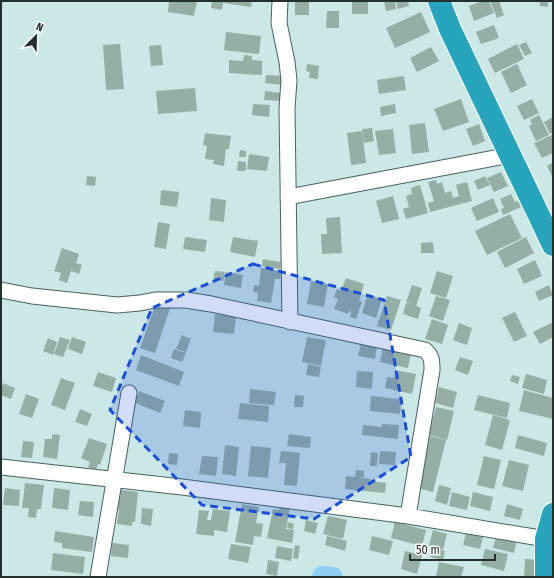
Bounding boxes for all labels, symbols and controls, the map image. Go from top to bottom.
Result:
north arrow [16,16,56,56]
text: N [34,20,45,35]
scale bar [410,536,495,562]
text: 50 m [416,543,440,557]

